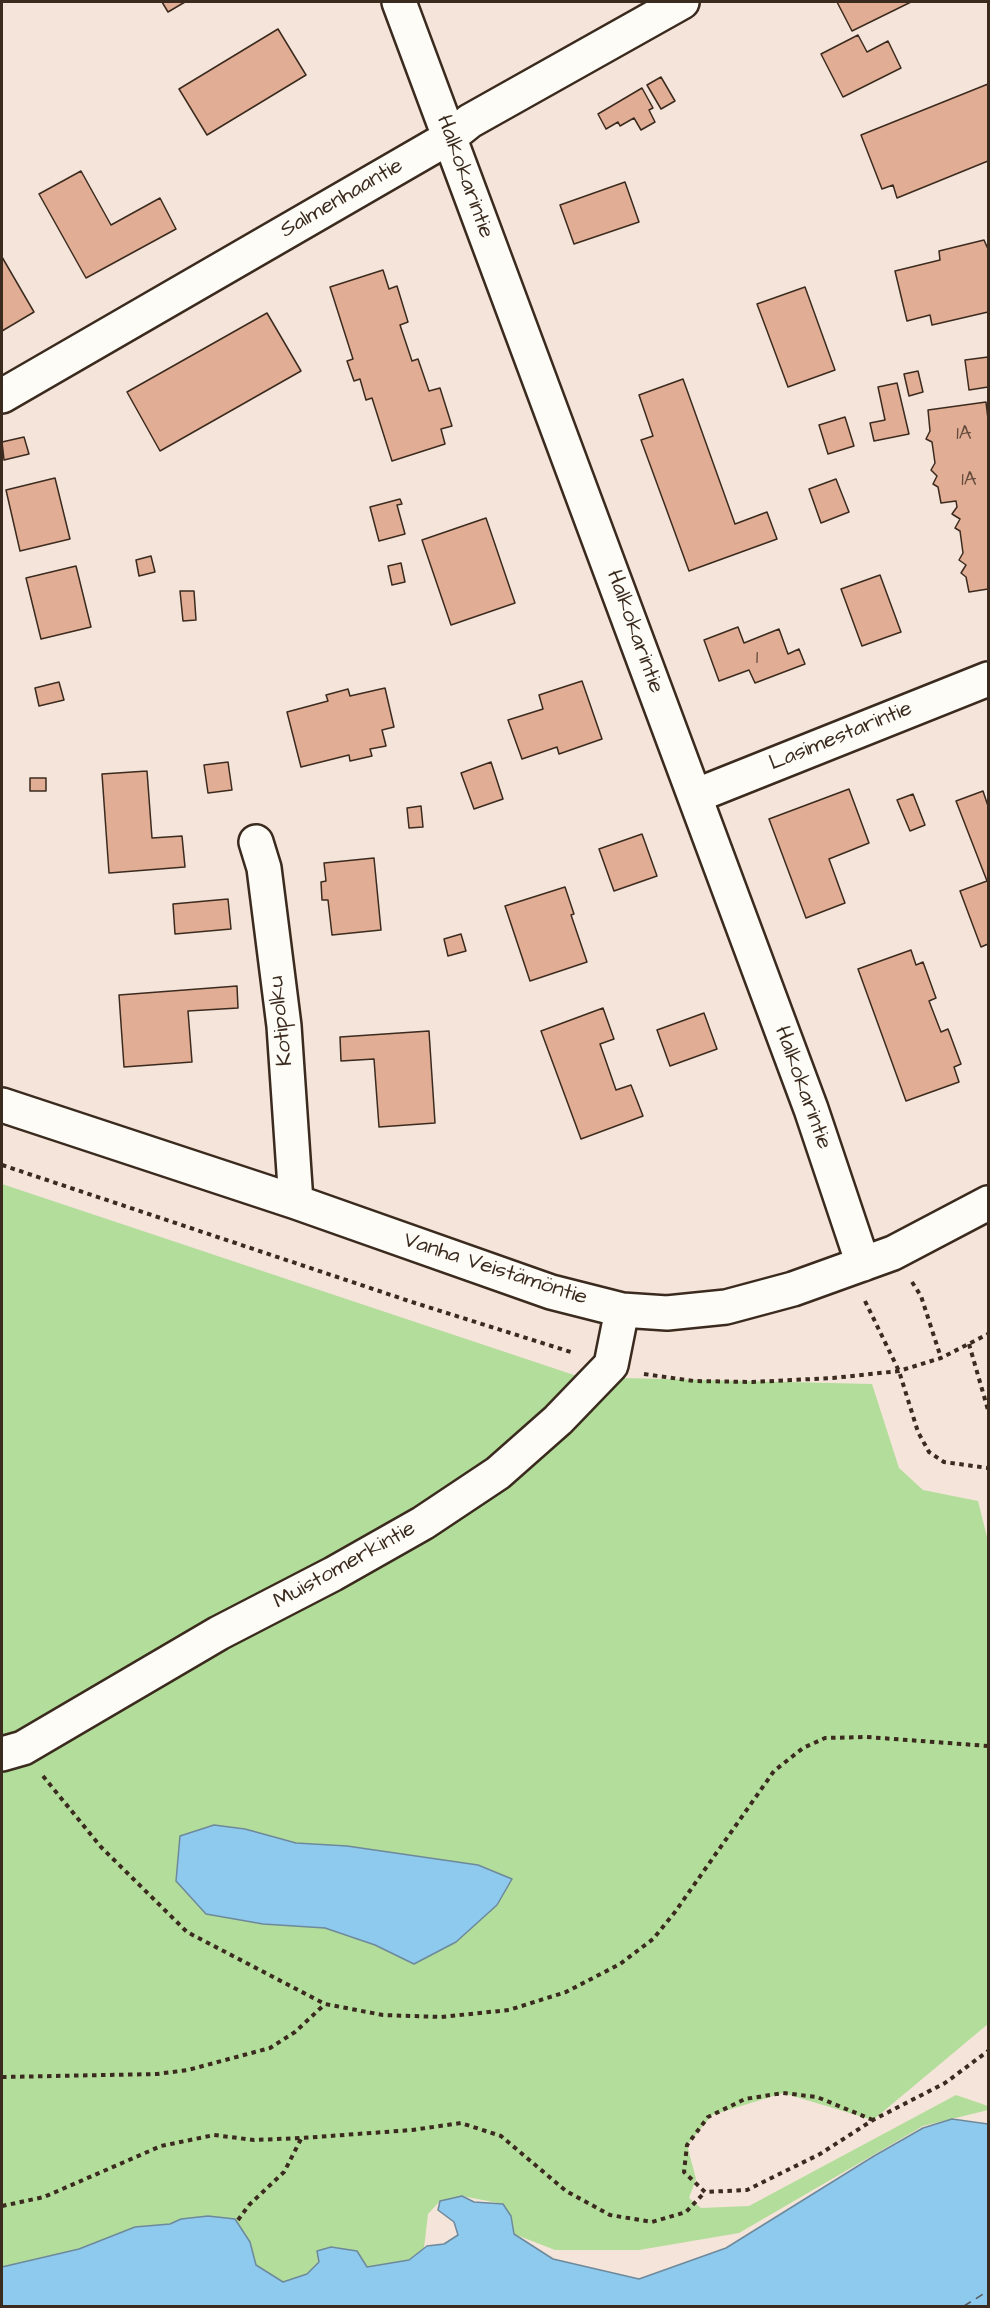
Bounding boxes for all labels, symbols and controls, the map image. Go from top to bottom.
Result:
street label: Halkokarintie [430,112,498,242]
street label: Salmenhaantie [276,153,408,245]
house number: 1A [956,423,972,447]
house number: 1A [961,469,977,493]
street label: Halkokarintie [600,567,668,697]
house number: 1 [756,647,758,671]
street label: Lasimestarintie [766,696,916,778]
street label: Kotipolku [264,975,300,1067]
street label: Halkokarintie [768,1023,836,1153]
street label: Vanha Veistämöntie [400,1228,590,1312]
street label: Muistomerkintie [269,1516,421,1616]

